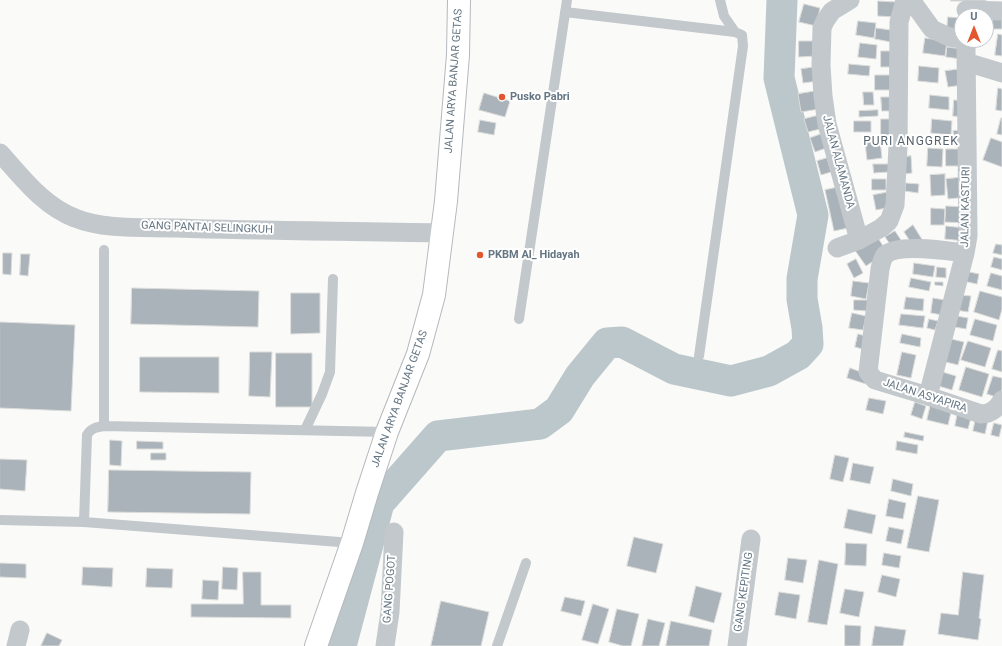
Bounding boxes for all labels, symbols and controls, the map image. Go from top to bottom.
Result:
street label: JALAN ARYA BANJAR GETAS [442,8,466,154]
north arrow [954,8,994,48]
text: U [970,10,978,23]
place label: Pusko Pabri [510,90,570,104]
marker: Pusko Pabri [497,92,507,102]
street label: JALAN ALAMANDA [819,114,857,210]
district label: PURI ANGGREK [863,135,959,149]
street label: JALAN KASTURI [959,166,973,248]
street label: GANG PANTAI SELINGKUH [141,219,273,237]
place label: PKBM Al_ Hidayah [488,248,580,262]
marker: PKBM Al_ Hidayah [475,250,485,260]
street label: JALAN ARYA BANJAR GETAS [369,329,431,469]
street label: JALAN ASYAPIRA [881,376,969,416]
street label: GANG KEPITING [732,551,756,633]
street label: GANG POGOT [381,554,399,624]

